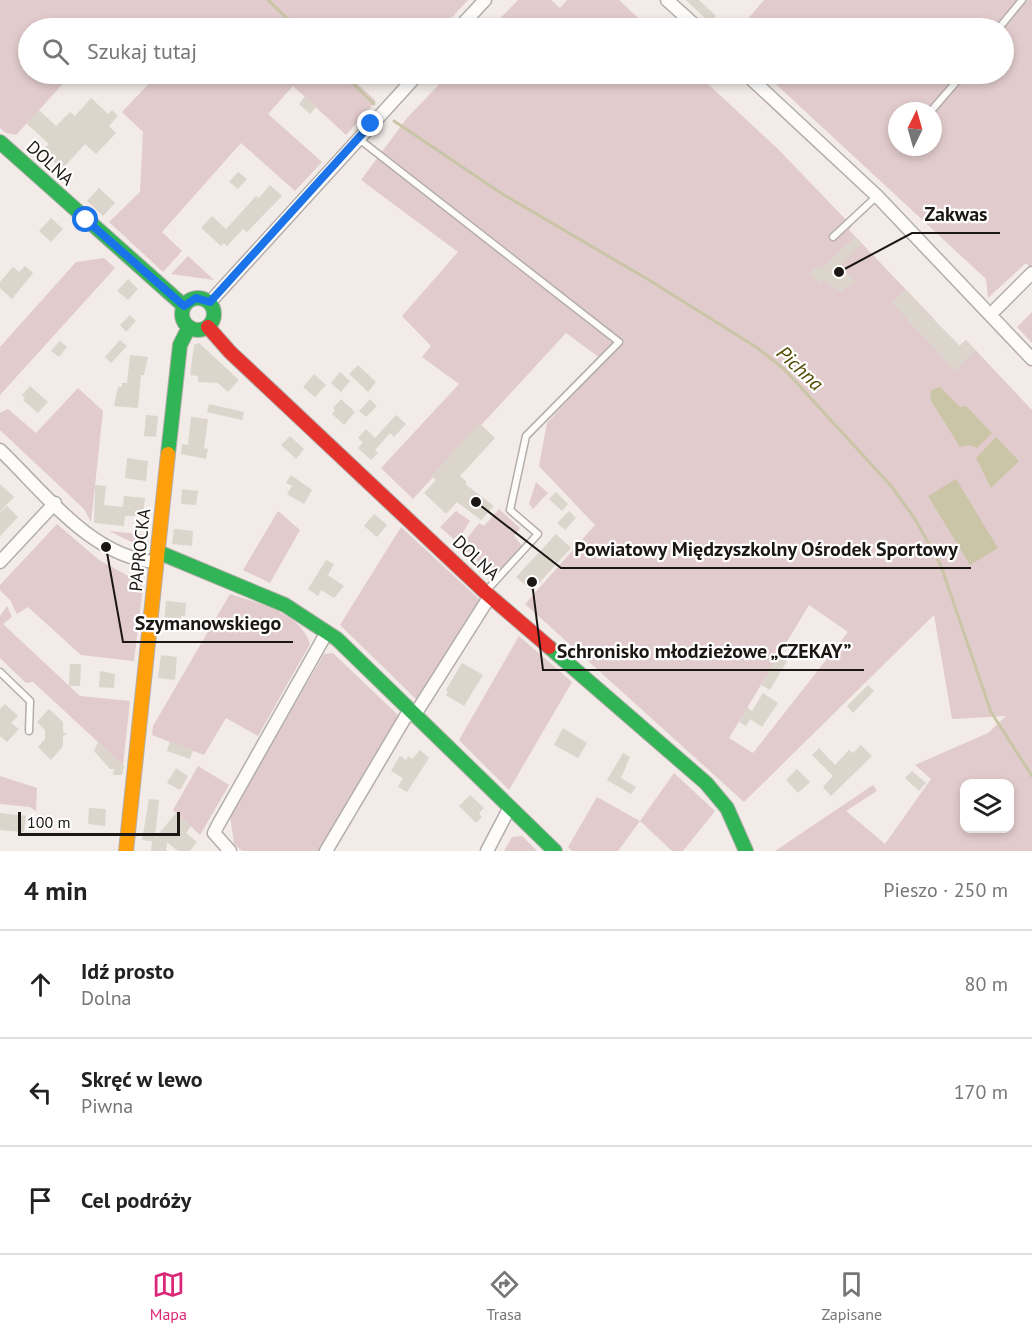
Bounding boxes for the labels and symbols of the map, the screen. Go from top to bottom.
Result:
north arrow [888,102,942,156]
route end [357,110,383,136]
street label: DOLNA [22,135,79,190]
callout: Zakwas [912,195,1000,233]
text: Zakwas [924,201,988,227]
route start [72,206,98,232]
water label: Pichna [771,340,829,396]
street label: PAPROCKA [124,507,155,592]
street label: DOLNA [448,530,505,585]
callout: Powiatowy Międzyszkolny Ośrodek Sportowy [561,530,971,568]
text: Powiatowy Międzyszkolny Ośrodek Sportowy [574,536,958,562]
callout: Szymanowskiego [123,604,293,642]
text: Szymanowskiego [135,610,281,636]
callout: Schronisko młodzieżowe „CZEKAY” [543,632,864,670]
text: Schronisko młodzieżowe „CZEKAY” [557,638,851,664]
scale bar [18,809,180,836]

